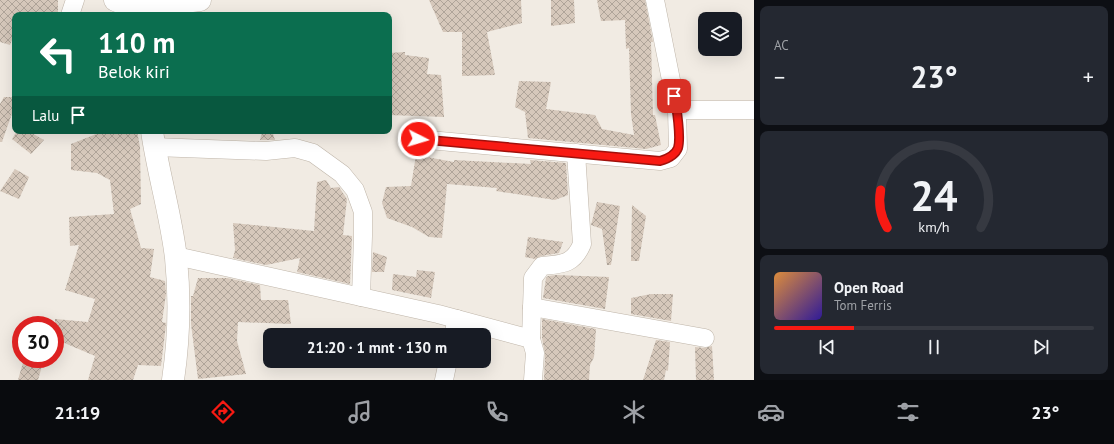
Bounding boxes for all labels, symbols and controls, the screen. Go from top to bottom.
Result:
map controls [698,12,742,56]
button: layers [698,12,742,56]
text: 110 m [98,24,175,61]
icon: left [32,28,84,80]
text: AC [774,37,789,54]
text: 23° [910,57,958,96]
text: Belok kiri [98,60,170,83]
text: − [774,63,785,91]
text: + [1083,63,1094,91]
pin [657,79,691,113]
icon: arrive [663,85,685,107]
icon: arrive [67,104,89,126]
text: Lalu [32,106,59,125]
position arrow [397,118,439,160]
text: 24 [910,169,958,222]
text: km/h [918,217,950,236]
text: Open Road [834,278,904,297]
text: Tom Ferris [834,297,892,314]
speed limit sign: 30 [12,316,64,368]
icon: previous [816,336,838,358]
icon: pause [923,336,945,358]
icon: next [1030,336,1052,358]
text: 21:20 · 1 mnt · 130 m [307,338,447,357]
icon: directions [209,398,237,426]
icon: music [346,398,374,426]
icon: phone [483,398,511,426]
icon: climate [620,398,648,426]
icon: car [757,398,785,426]
icon: filters [894,398,922,426]
text: 21:19 [55,401,100,424]
text: 23° [1031,401,1059,424]

